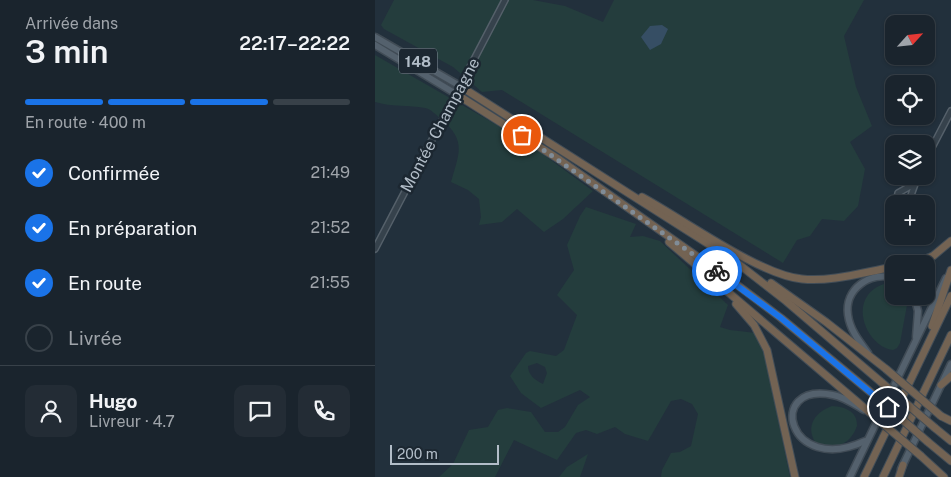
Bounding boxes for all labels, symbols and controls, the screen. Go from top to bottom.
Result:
text: Arrivée dans [25,14,118,33]
north arrow [885,15,935,65]
map controls [885,15,935,305]
text: 22:17–22:22 [239,32,350,54]
text: 3 min [25,33,109,70]
road number: 148 [399,48,437,74]
street label: Montée Champagne [397,55,483,195]
button: locate [885,75,935,125]
text: En route · 400 m [25,113,146,132]
pin [501,114,543,156]
icon: bag [508,121,536,149]
button: layers [885,135,935,185]
icon: check [25,159,53,187]
text: Confirmée [68,162,160,184]
text: 21:49 [310,163,350,182]
button: + [885,195,935,245]
icon: check [25,214,53,242]
text: En préparation [68,217,197,239]
text: 21:52 [311,218,350,237]
courier [692,246,742,296]
button: − [885,255,935,305]
icon: bike [703,257,731,285]
icon: check [25,269,53,297]
text: En route [68,272,142,294]
text: 21:55 [310,273,350,292]
text: Livrée [68,327,122,349]
button: person [25,385,77,437]
button: chat [234,385,286,437]
button: phone [298,385,350,437]
pin [867,386,909,428]
text: Hugo [89,390,138,412]
icon: home [874,393,902,421]
text: Livreur · 4.7 [89,412,175,431]
scale bar [390,442,499,465]
text: 200 m [397,446,438,462]

